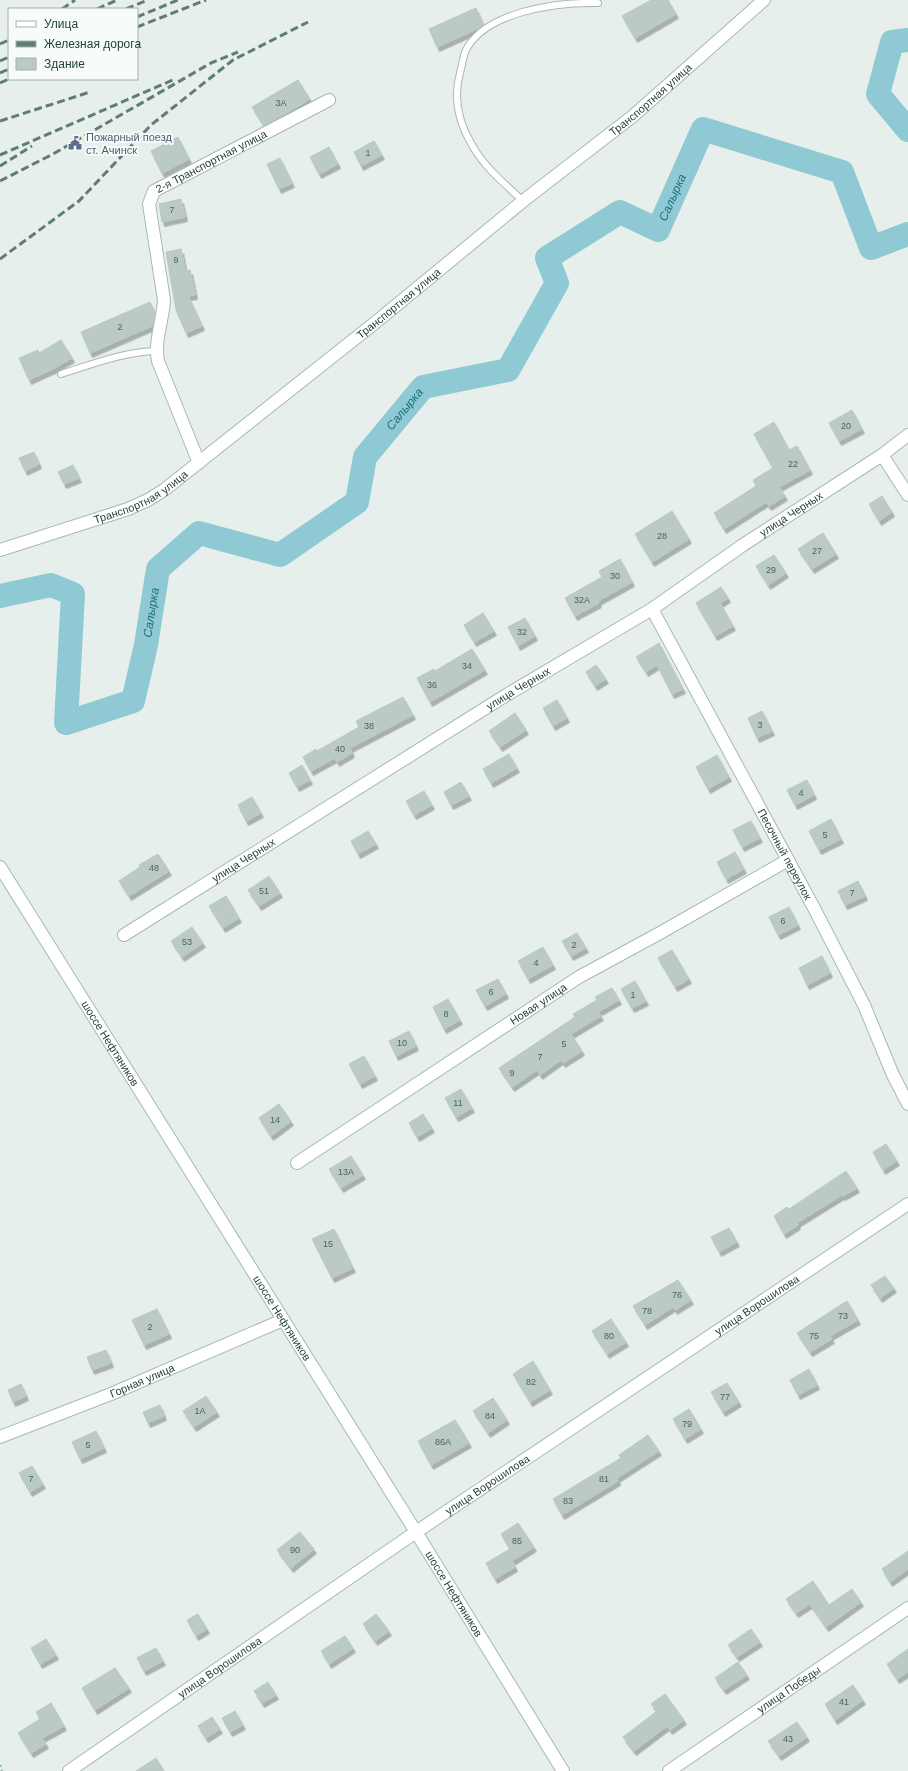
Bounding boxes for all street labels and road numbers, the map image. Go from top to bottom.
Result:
street label: Транспортная улица [607,60,695,138]
street label: 2-я Транспортная улица [154,127,269,195]
street label: Транспортная улица [354,265,443,341]
street label: Транспортная улица [92,467,190,526]
street label: улица Черных [757,489,825,539]
street label: улица Черных [484,664,553,712]
street label: Песочный переулок [755,807,814,902]
street label: улица Черных [210,835,278,884]
street label: Новая улица [508,980,570,1027]
street label: шоссе Нефтяников [79,999,142,1088]
street label: улица Ворошилова [713,1272,802,1337]
street label: шоссе Нефтяников [251,1273,313,1363]
street label: Горная улица [108,1361,177,1400]
street label: улица Ворошилова [443,1452,532,1517]
street label: шоссе Нефтяников [423,1549,485,1639]
street label: улица Ворошилова [176,1634,264,1700]
street label: улица Победы [755,1664,823,1715]

